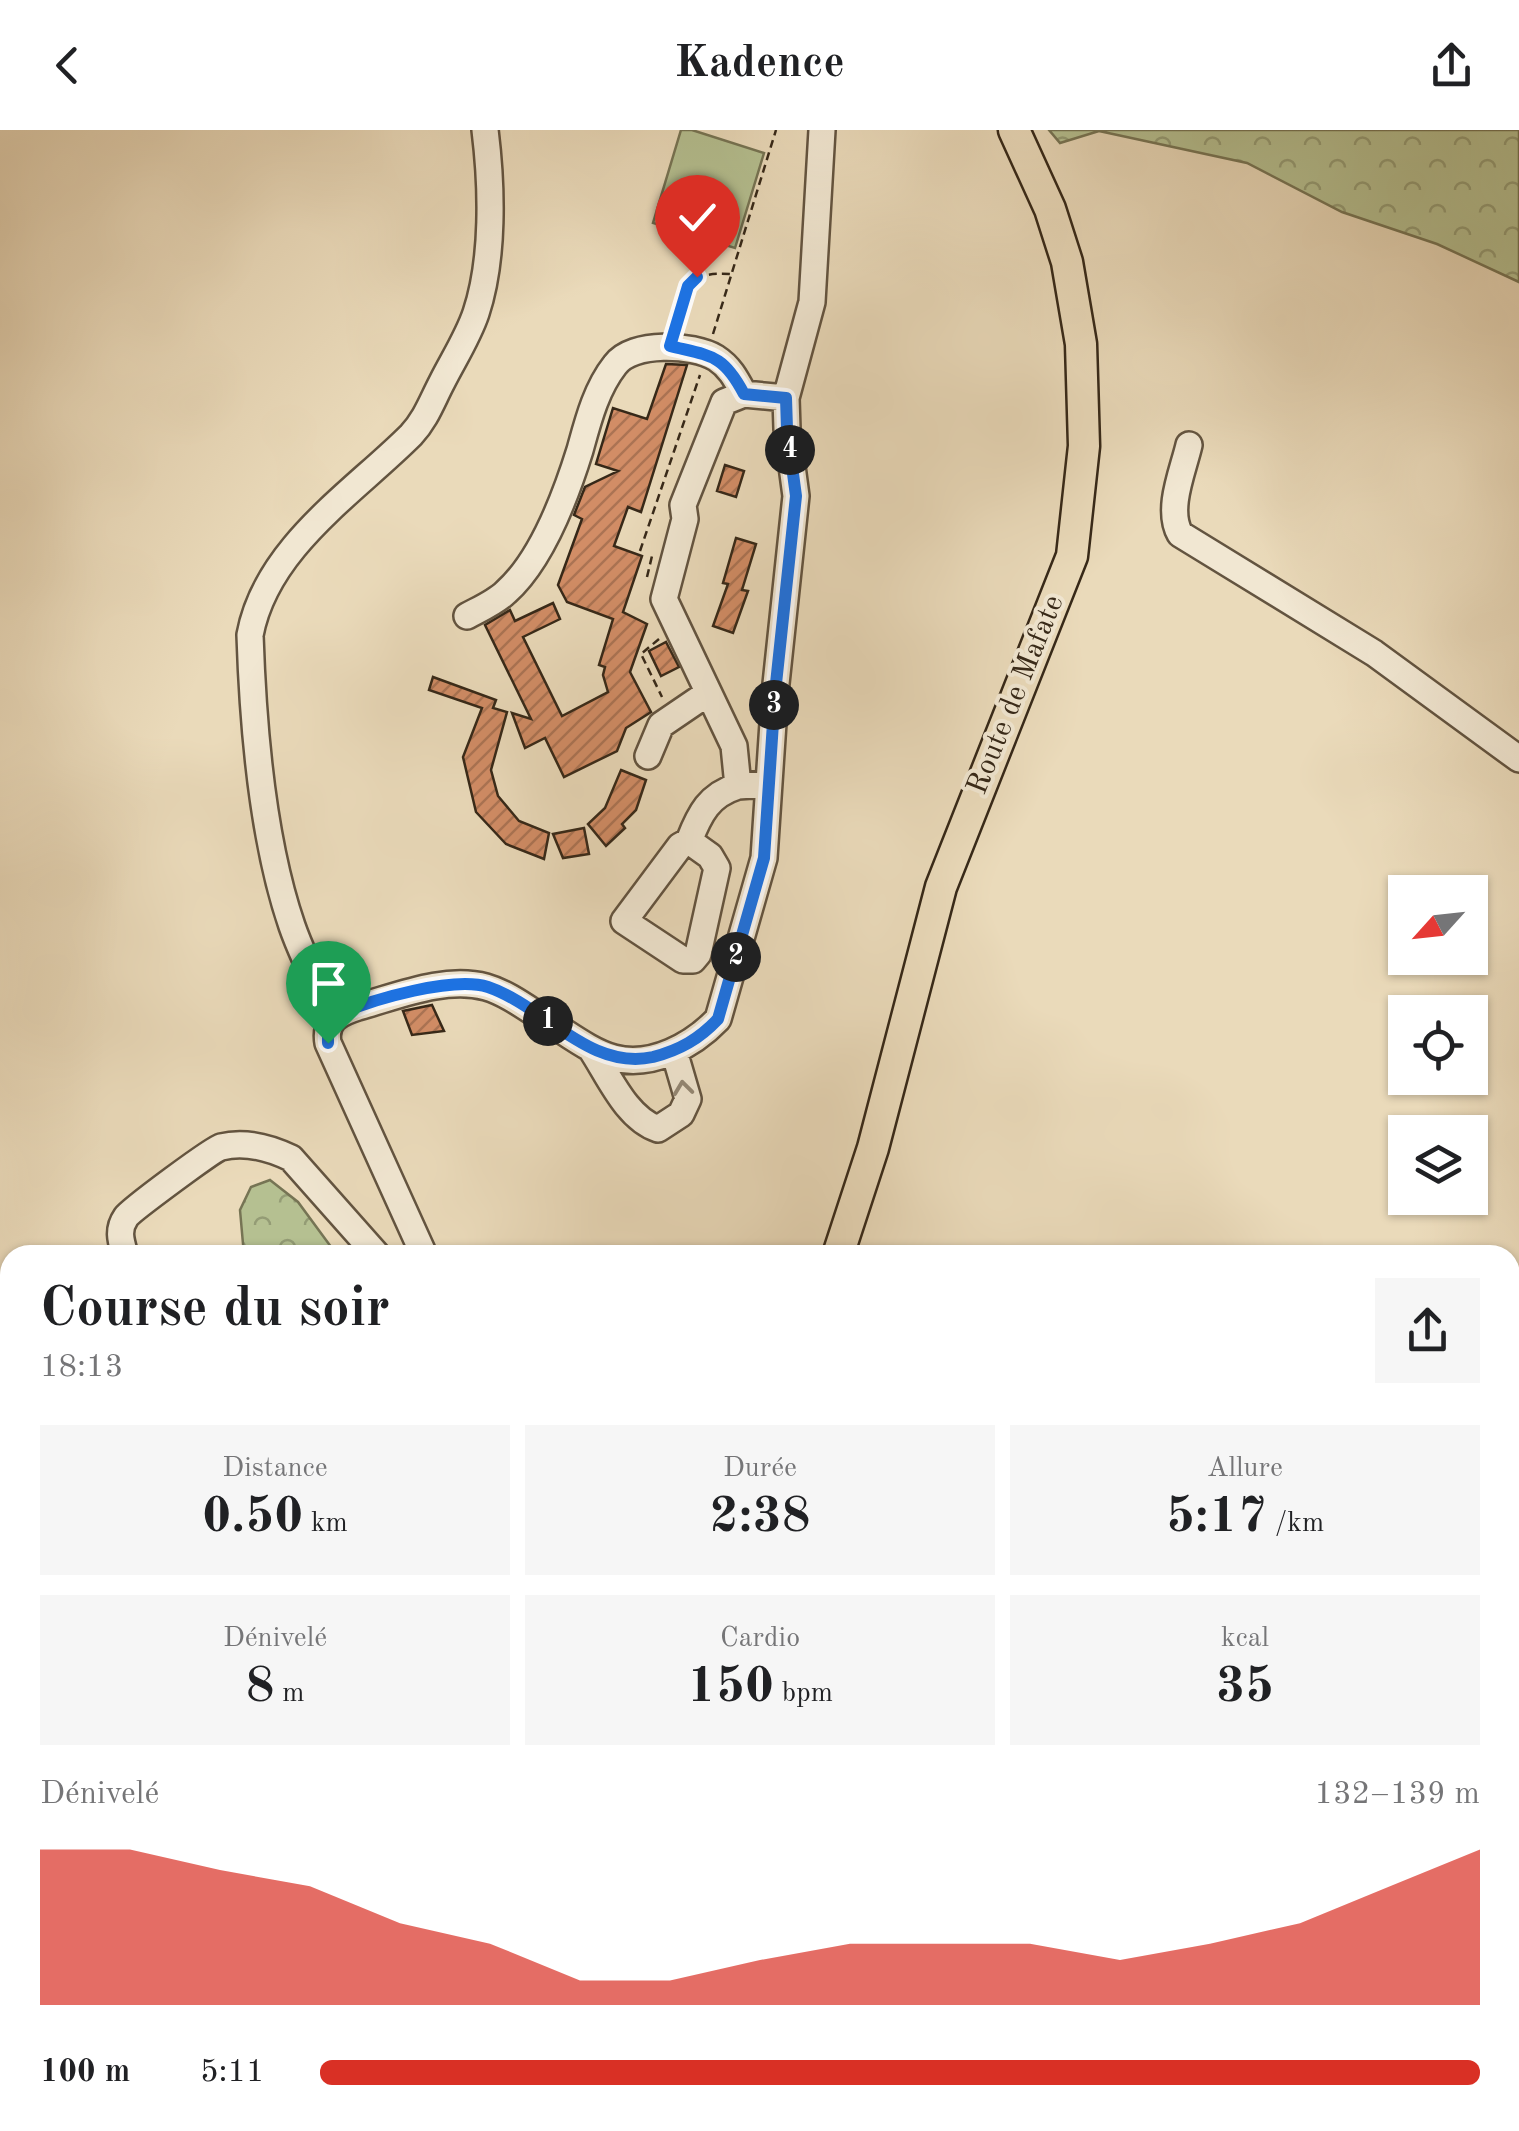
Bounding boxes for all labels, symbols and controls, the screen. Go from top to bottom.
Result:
icon: back [40,38,95,93]
icon: share [1424,38,1479,93]
text: Kadence [674,42,845,87]
pin [655,175,740,278]
icon: check [670,190,725,245]
pin: 4 [765,425,815,475]
text: 4 [782,436,798,464]
street label: Route de Mafate [962,591,1070,799]
pin: 3 [749,680,799,730]
text: 3 [766,691,782,719]
north arrow [1388,875,1488,975]
map controls [1388,875,1488,1215]
pin: 2 [711,932,761,982]
pin [286,941,371,1044]
text: 2 [728,943,744,971]
icon: arrive [301,956,356,1011]
button: locate [1388,995,1488,1095]
pin: 1 [523,996,573,1046]
text: 1 [540,1007,556,1035]
one-way arrow [673,1080,694,1097]
button: layers [1388,1115,1488,1215]
button: share [1375,1278,1480,1383]
text: Course du soir [40,1283,390,1338]
text: 18:13 [40,1352,123,1384]
text: Distance [222,1455,328,1483]
text: Durée [723,1455,797,1483]
text: Allure [1207,1455,1283,1483]
text: 0.50 [202,1493,303,1543]
text: 2:38 [710,1493,811,1543]
text: 5:17 [1166,1493,1267,1543]
text: km [303,1510,348,1538]
text: /km [1267,1510,1324,1538]
text: Dénivelé [223,1625,327,1653]
text: Cardio [720,1625,800,1653]
text: kcal [1221,1625,1269,1653]
text: 8 [245,1663,274,1713]
text: 150 [687,1663,774,1713]
text: 35 [1216,1663,1274,1713]
text: m [274,1680,305,1708]
text: bpm [774,1680,833,1708]
text: Dénivelé [40,1779,159,1811]
text: 132–139 m [1314,1779,1480,1811]
text: 100 m [40,2057,130,2089]
text: 5:11 [200,2057,265,2089]

